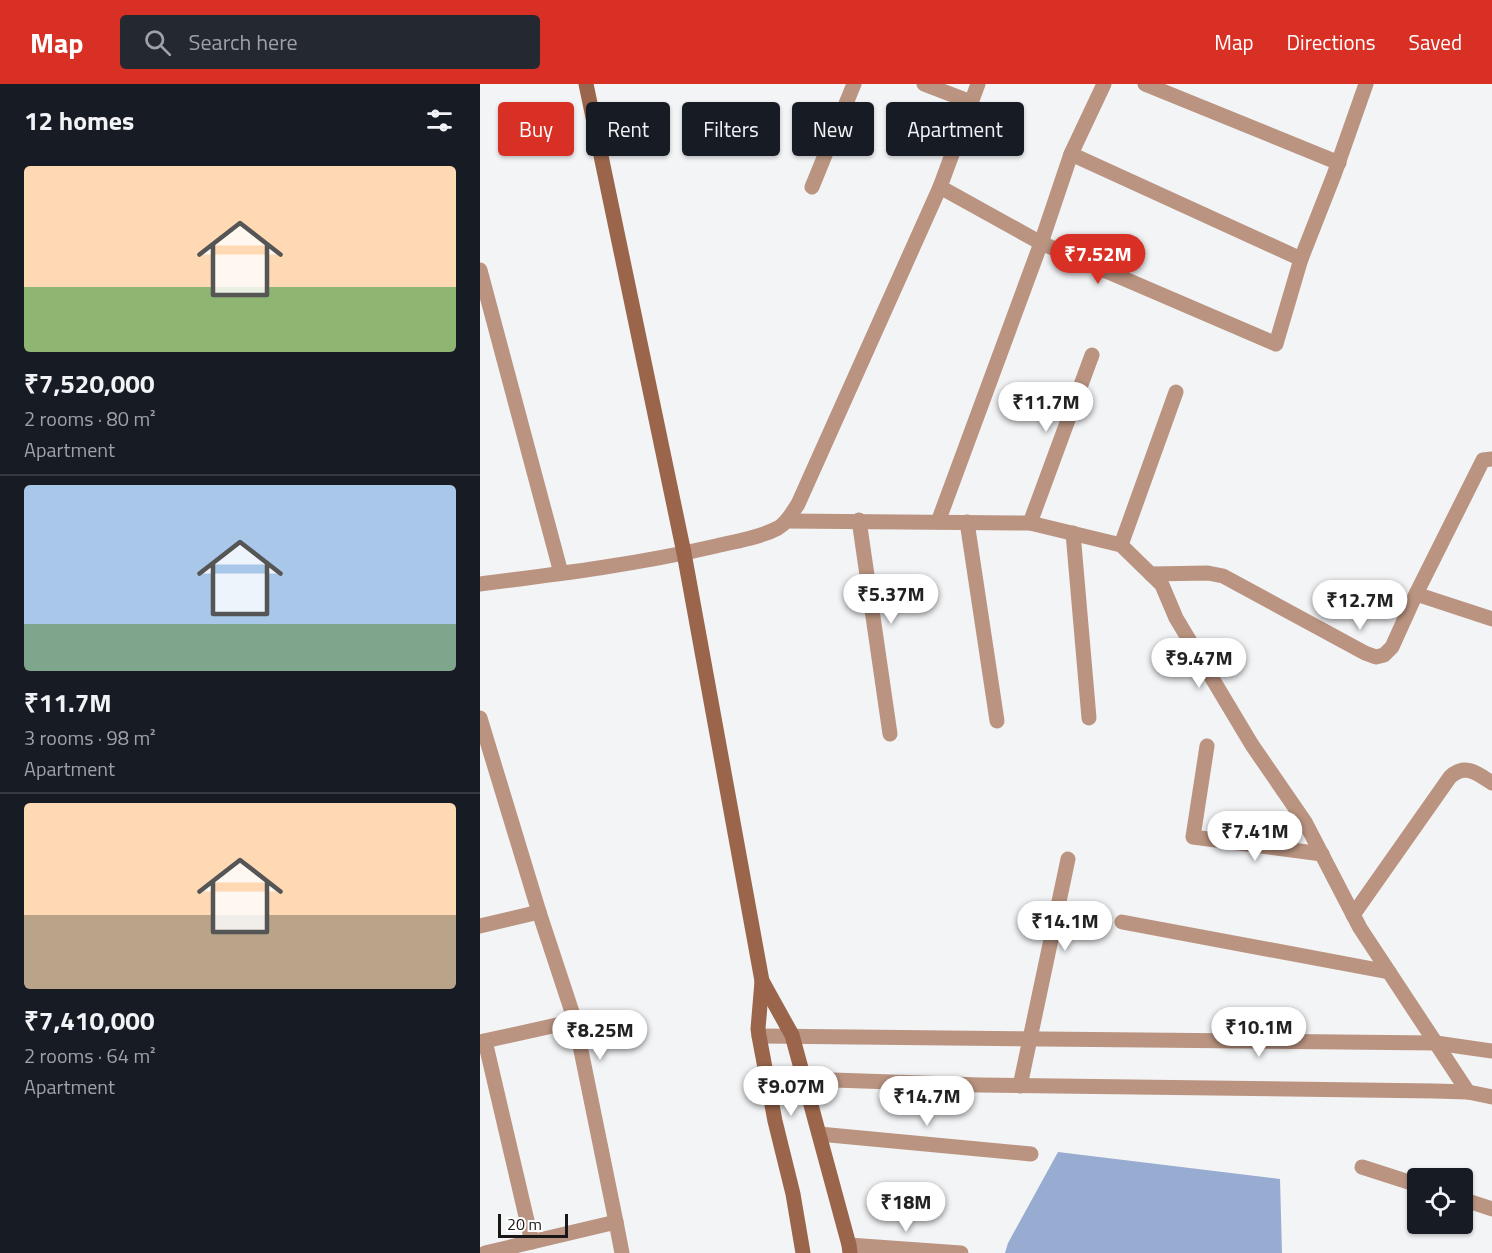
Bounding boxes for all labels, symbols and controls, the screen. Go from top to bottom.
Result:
search box [120,15,540,69]
text: Map [30,21,84,64]
text: Search here [189,25,298,59]
icon: search [141,26,174,59]
text: Map [1214,26,1254,58]
text: Directions [1287,26,1376,58]
text: Saved [1409,26,1462,58]
text: 12 homes [24,101,134,140]
chip: Buy [498,102,574,156]
chip: Rent [586,102,670,156]
chip: Filters [682,102,780,156]
chip: New [792,102,874,156]
chip: Apartment [886,102,1024,156]
icon: filters [423,104,456,137]
icon: home [186,205,294,313]
pin: ₹7.52M [1049,234,1147,285]
text: ₹7.52M [1064,238,1132,269]
text: ₹7,520,000 [24,364,154,403]
pin: ₹11.7M [997,382,1095,433]
text: ₹11.7M [1012,386,1080,417]
text: 2 rooms · 80 m² [24,403,156,434]
text: Apartment [24,434,115,465]
icon: home [186,524,294,632]
pin: ₹5.37M [842,574,940,625]
text: ₹5.37M [857,578,925,609]
pin: ₹12.7M [1311,580,1409,631]
text: ₹12.7M [1326,584,1394,615]
pin: ₹9.47M [1150,638,1248,689]
text: ₹9.47M [1165,642,1233,673]
text: ₹11.7M [24,683,112,722]
text: 3 rooms · 98 m² [24,722,156,753]
text: Apartment [24,753,115,784]
pin: ₹7.41M [1206,811,1304,862]
text: ₹7.41M [1221,815,1289,846]
icon: home [186,842,294,950]
pin: ₹14.1M [1016,901,1114,952]
text: ₹14.1M [1031,905,1099,936]
text: ₹7,410,000 [24,1001,154,1040]
pin: ₹10.1M [1210,1007,1308,1058]
pin: ₹8.25M [551,1010,649,1061]
text: ₹10.1M [1225,1011,1293,1042]
text: ₹8.25M [566,1014,634,1045]
text: 2 rooms · 64 m² [24,1040,156,1071]
pin: ₹9.07M [742,1066,840,1117]
text: ₹9.07M [757,1070,825,1101]
text: Apartment [24,1071,115,1102]
pin: ₹14.7M [878,1076,976,1127]
text: ₹14.7M [893,1080,961,1111]
map controls [1407,1168,1473,1234]
button: locate [1407,1168,1473,1234]
pin: ₹18M [870,1182,942,1233]
text: ₹18M [881,1186,932,1217]
scale bar [498,1211,568,1238]
text: 20 m [507,1212,542,1236]

